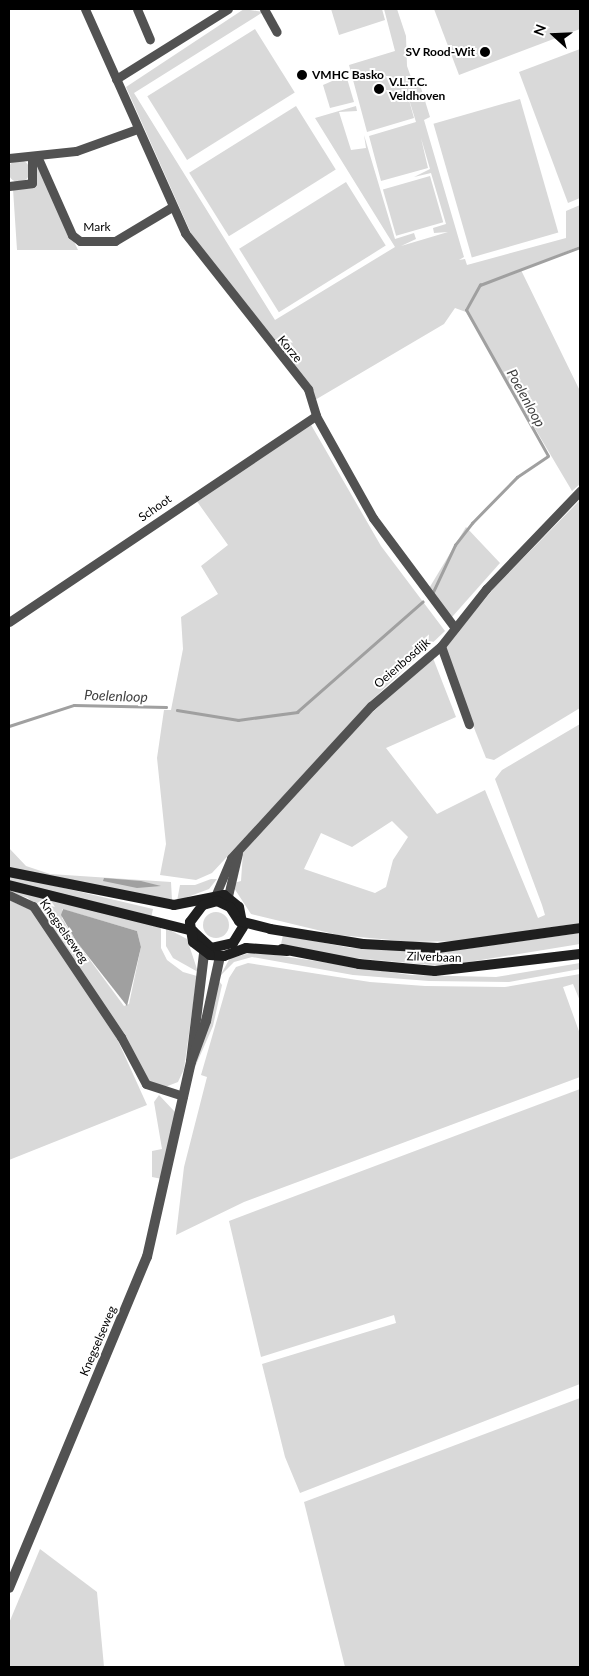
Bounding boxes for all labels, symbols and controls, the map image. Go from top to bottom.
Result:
north arrow [529,10,579,60]
text: N [530,22,549,38]
place label: SV Rood-Wit [405,45,475,59]
marker: SV Rood-Wit [479,46,491,58]
place label: VMHC Basko [312,68,384,82]
marker: VMHC Basko [296,69,308,81]
place label: V.L.T.C. Veldhoven [389,75,445,103]
marker: V.L.T.C. Veldhoven [373,83,385,95]
street label: Mark [83,220,111,234]
street label: Korze [275,333,305,365]
water label: Poelenloop [503,366,549,430]
street label: Schoot [136,492,174,524]
street label: Oeienbosdijk [371,635,433,691]
water label: Poelenloop [84,686,148,706]
street label: Knegselseweg [37,896,91,966]
street label: Zilverbaan [406,949,462,965]
street label: Knegselseweg [77,1304,119,1378]

